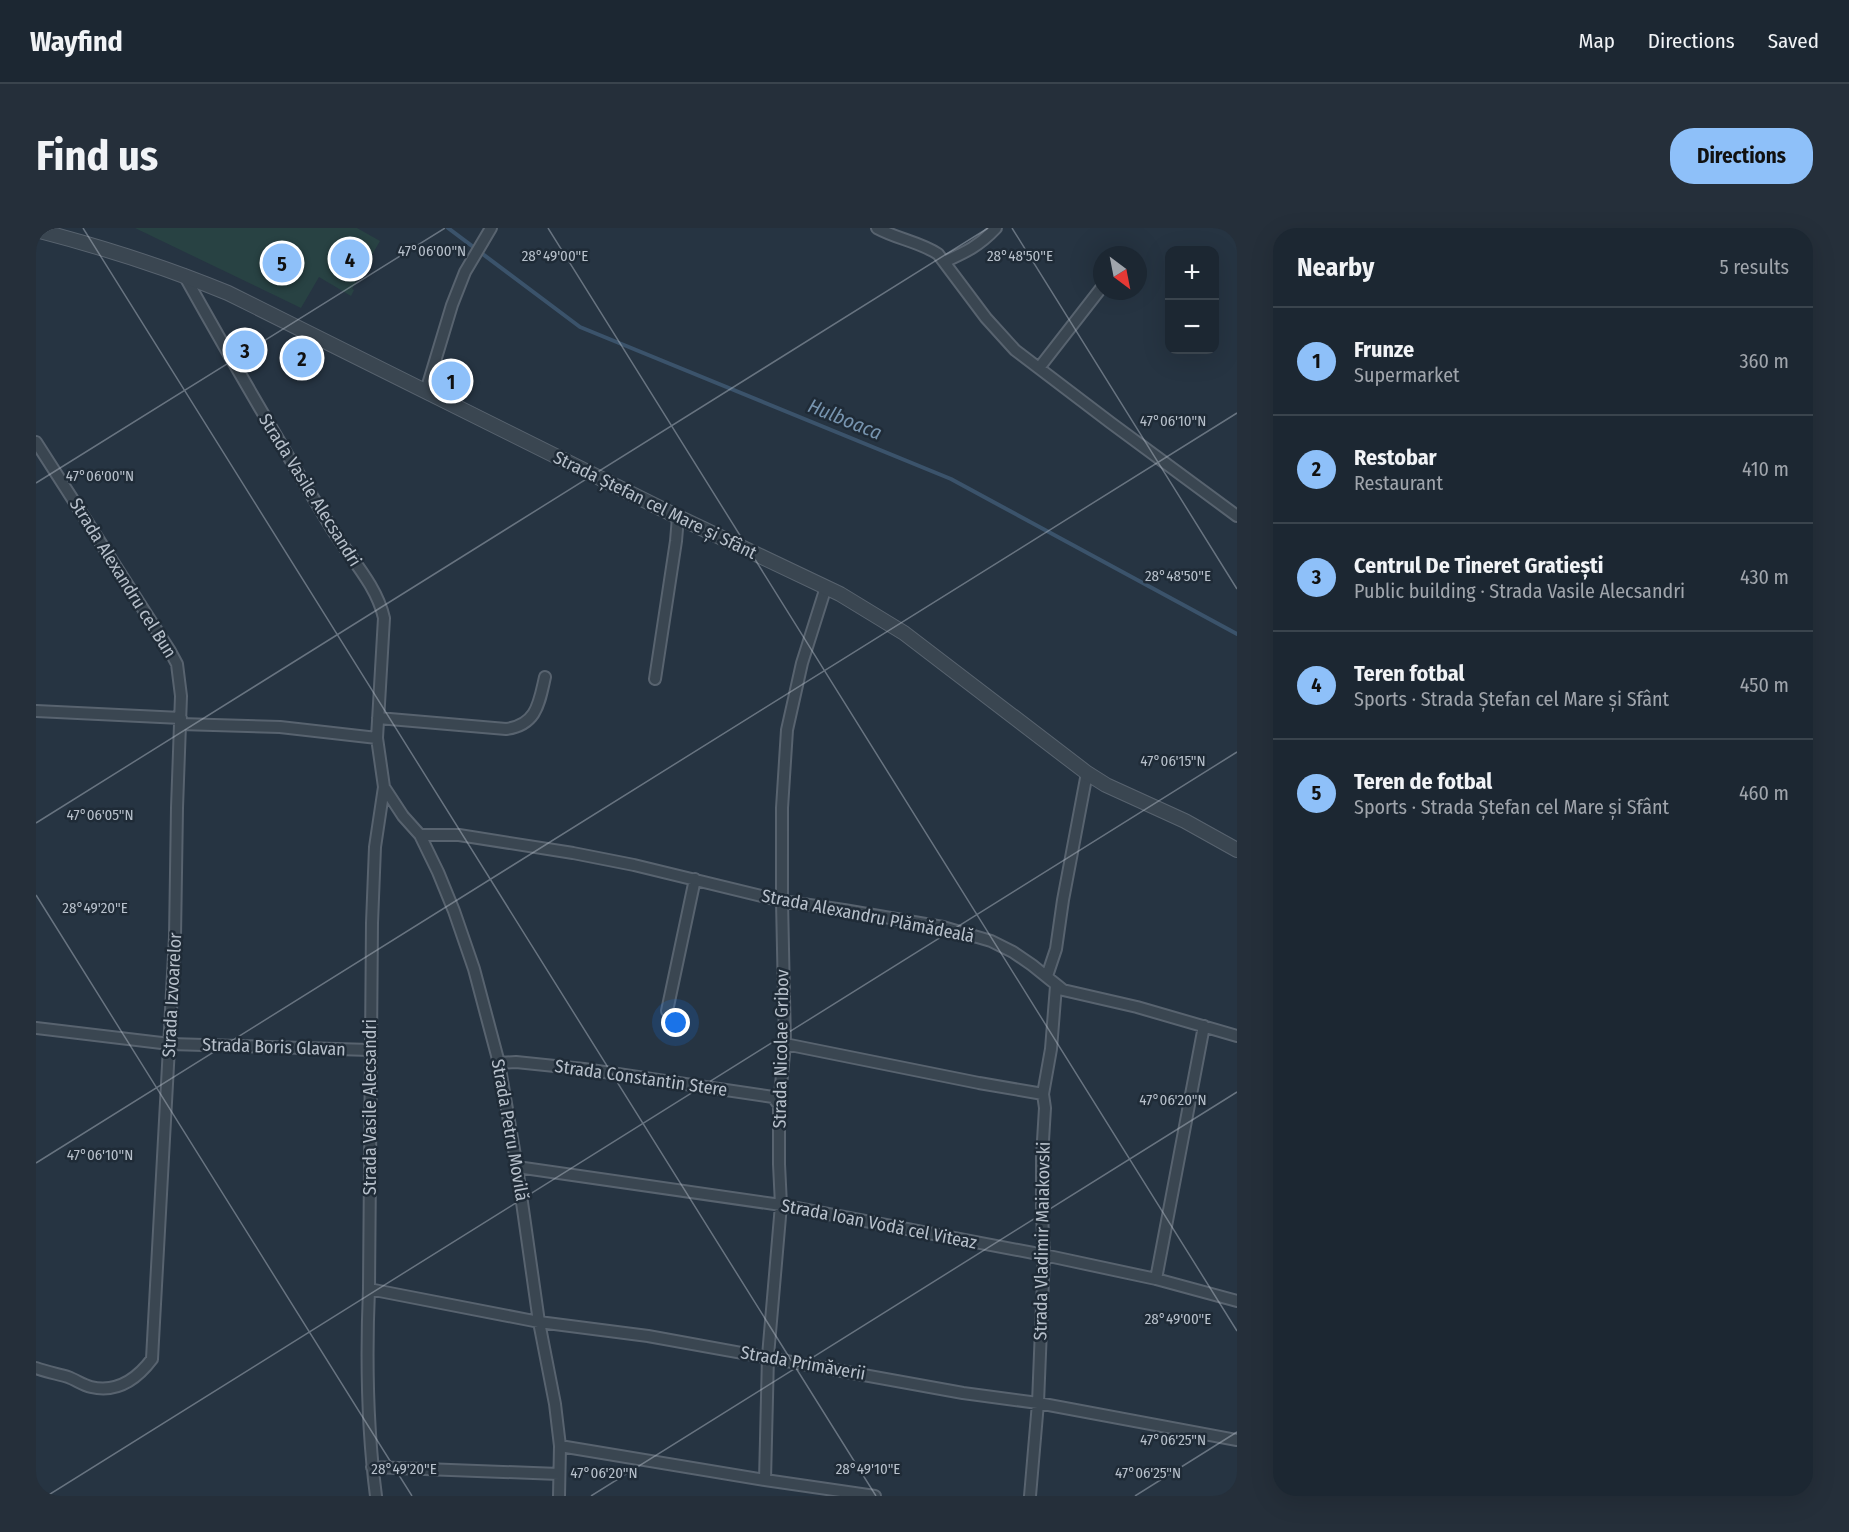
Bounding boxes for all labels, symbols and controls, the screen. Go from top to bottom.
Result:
text: Wayfind [30,25,123,58]
text: Map [1578,28,1615,54]
text: Directions [1648,28,1735,54]
text: Saved [1768,28,1819,54]
button: Directions [1670,128,1813,184]
text: Find us [36,131,158,181]
pin: 4 [330,237,370,282]
pin: 5 [262,240,302,285]
text: 47°06'00"N [398,242,466,260]
north arrow [1093,246,1147,300]
map controls [1165,246,1219,354]
button: + [1165,246,1219,300]
text: 28°49'00"E [522,247,588,265]
text: 28°48'50"E [987,247,1053,265]
text: Nearby [1297,252,1374,283]
text: 5 results [1719,255,1789,279]
button: − [1165,300,1219,354]
pin: 3 [226,328,264,372]
pin: 2 [282,336,322,380]
text: Frunze [1354,336,1414,363]
text: 1 [1312,349,1321,373]
text: 360 m [1740,349,1789,373]
pin: 1 [432,358,470,404]
text: Supermarket [1354,363,1460,387]
water label: Hulboaca [804,393,886,445]
street label: Strada Vasile Alecsandri [254,409,366,571]
text: 47°06'10"N [1140,412,1206,430]
text: Restobar [1354,444,1437,471]
street label: Strada Ștefan cel Mare și Sfânt [550,446,760,564]
text: 2 [1312,457,1321,481]
text: 410 m [1742,457,1789,481]
text: 47°06'00"N [66,467,134,485]
text: Restaurant [1354,471,1443,495]
street label: Strada Alexandru cel Bun [65,494,181,662]
text: Centrul De Tineret Gratiești [1354,552,1603,579]
text: 3 [1312,565,1321,589]
text: 430 m [1740,565,1789,589]
text: 28°48'50"E [1145,567,1211,585]
text: Public building · Strada Vasile Alecsandri [1354,579,1685,603]
text: Teren fotbal [1354,660,1464,687]
text: 4 [1311,673,1322,697]
text: 450 m [1740,673,1789,697]
text: Sports · Strada Ștefan cel Mare și Sfânt [1354,687,1669,711]
text: 47°06'15"N [1140,752,1206,770]
text: Teren de fotbal [1354,768,1492,795]
text: 5 [1312,781,1321,805]
text: 460 m [1739,781,1789,805]
text: Sports · Strada Ștefan cel Mare și Sfânt [1354,795,1669,819]
text: 47°06'05"N [66,806,134,824]
street label: Strada Alexandru Plămădeală [760,885,976,947]
text: 28°49'20"E [62,899,128,917]
street label: Strada Izvoarelor [158,931,186,1058]
street label: Strada Nicolae Gribov [769,969,793,1129]
your location [661,1008,690,1037]
street label: Strada Vasile Alecsandri [359,1019,381,1195]
street label: Strada Boris Glavan [202,1033,346,1061]
street label: Strada Constantin Stere [553,1055,729,1101]
street label: Strada Petru Movilă [487,1057,533,1203]
text: 47°06'20"N [1139,1091,1207,1109]
street label: Strada Vladimir Maiakovski [1029,1141,1055,1341]
text: 47°06'10"N [67,1146,133,1164]
street label: Strada Ioan Vodă cel Viteaz [779,1194,979,1254]
text: 28°49'00"E [1145,1310,1211,1328]
street label: Strada Primăverii [739,1341,867,1385]
text: 47°06'25"N [1140,1431,1206,1449]
text: 28°49'20"E [371,1460,437,1478]
text: 28°49'10"E [836,1460,900,1478]
text: 47°06'20"N [570,1464,638,1482]
text: 47°06'25"N [1115,1464,1181,1482]

